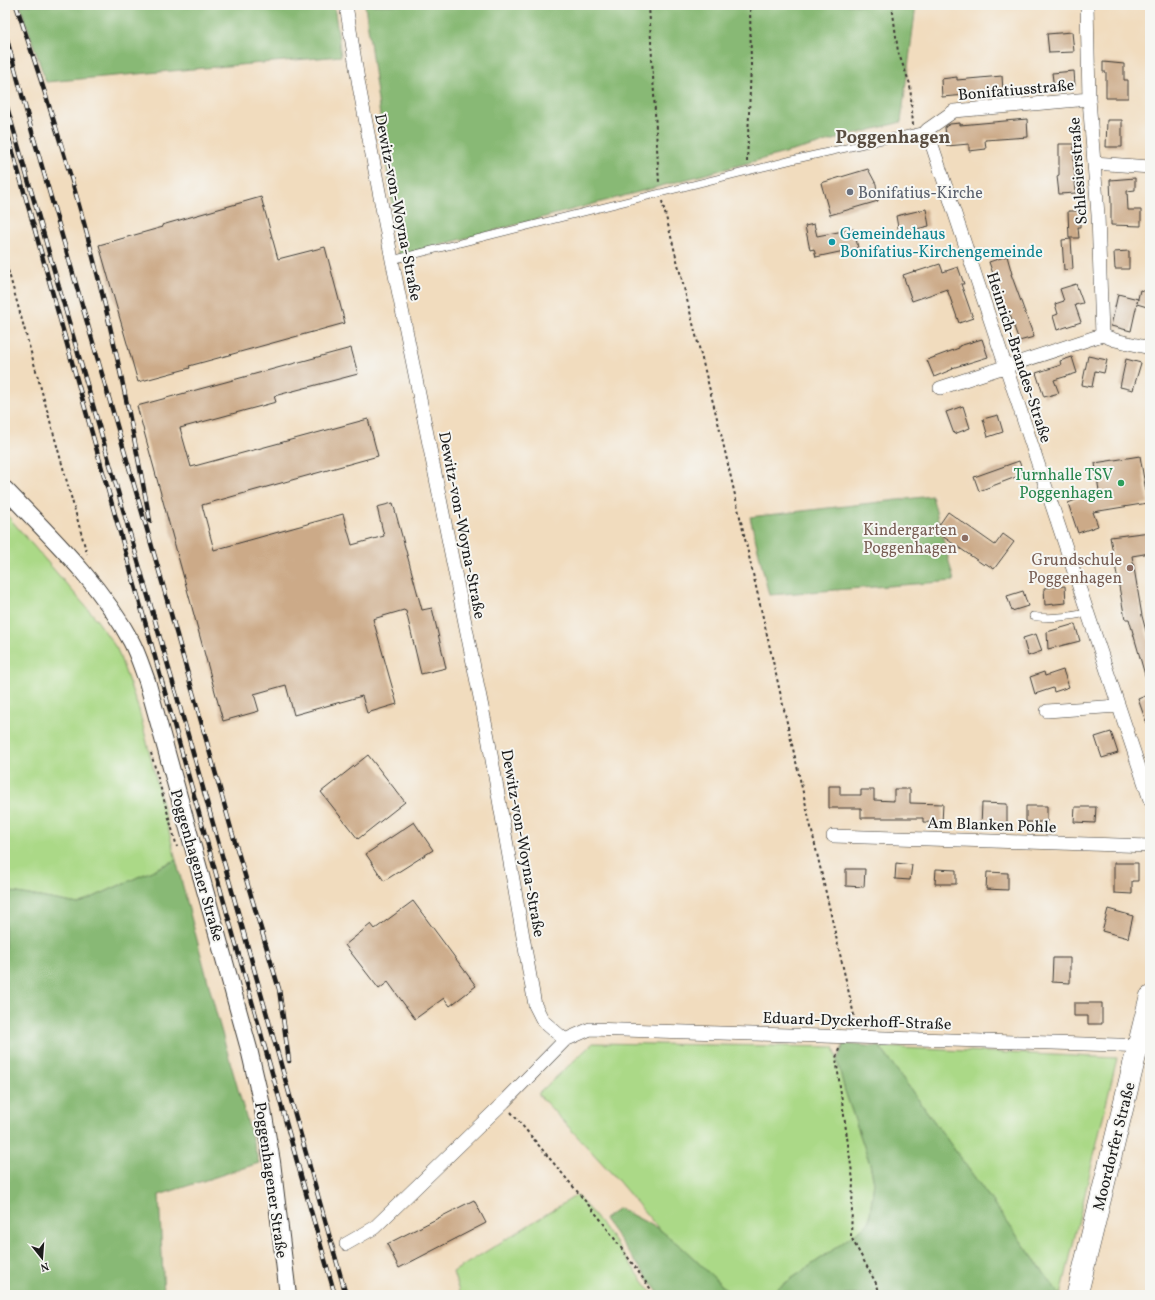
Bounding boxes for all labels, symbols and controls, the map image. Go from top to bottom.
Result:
street label: Bonifatiusstraße [957,75,1075,107]
street label: Dewitz-von-Woyna-Straße [368,112,426,303]
street label: Schlesierstraße [1064,116,1094,225]
district label: Poggenhagen [836,126,951,151]
place label: Bonifatius-Kirche [858,183,983,205]
marker: Bonifatius-Kirche [845,187,855,197]
place label: Gemeindehaus Bonifatius-Kirchengemeinde [840,224,1043,264]
marker: Gemeindehaus Bonifatius-Kirchengemeinde [827,237,837,247]
street label: Heinrich-Brandes-Straße [980,269,1056,446]
street label: Dewitz-von-Woyna-Straße [432,430,490,621]
place label: Turnhalle TSV Poggenhagen [1014,465,1113,505]
marker: Turnhalle TSV Poggenhagen [1116,478,1126,488]
place label: Kindergarten Poggenhagen [863,520,957,560]
marker: Kindergarten Poggenhagen [960,533,970,543]
place label: Grundschule Poggenhagen [1028,550,1122,590]
marker: Grundschule Poggenhagen [1125,563,1135,573]
street label: Dewitz-von-Woyna-Straße [495,748,549,939]
street label: Poggenhagener Straße [164,787,228,944]
street label: Am Blanken Pohle [927,813,1057,839]
street label: Eduard-Dyckerhoff-Straße [762,1008,952,1036]
street label: Moordorfer Straße [1088,1080,1142,1213]
street label: Poggenhagener Straße [248,1101,292,1260]
north arrow [22,1238,62,1278]
text: N [38,1258,51,1274]

